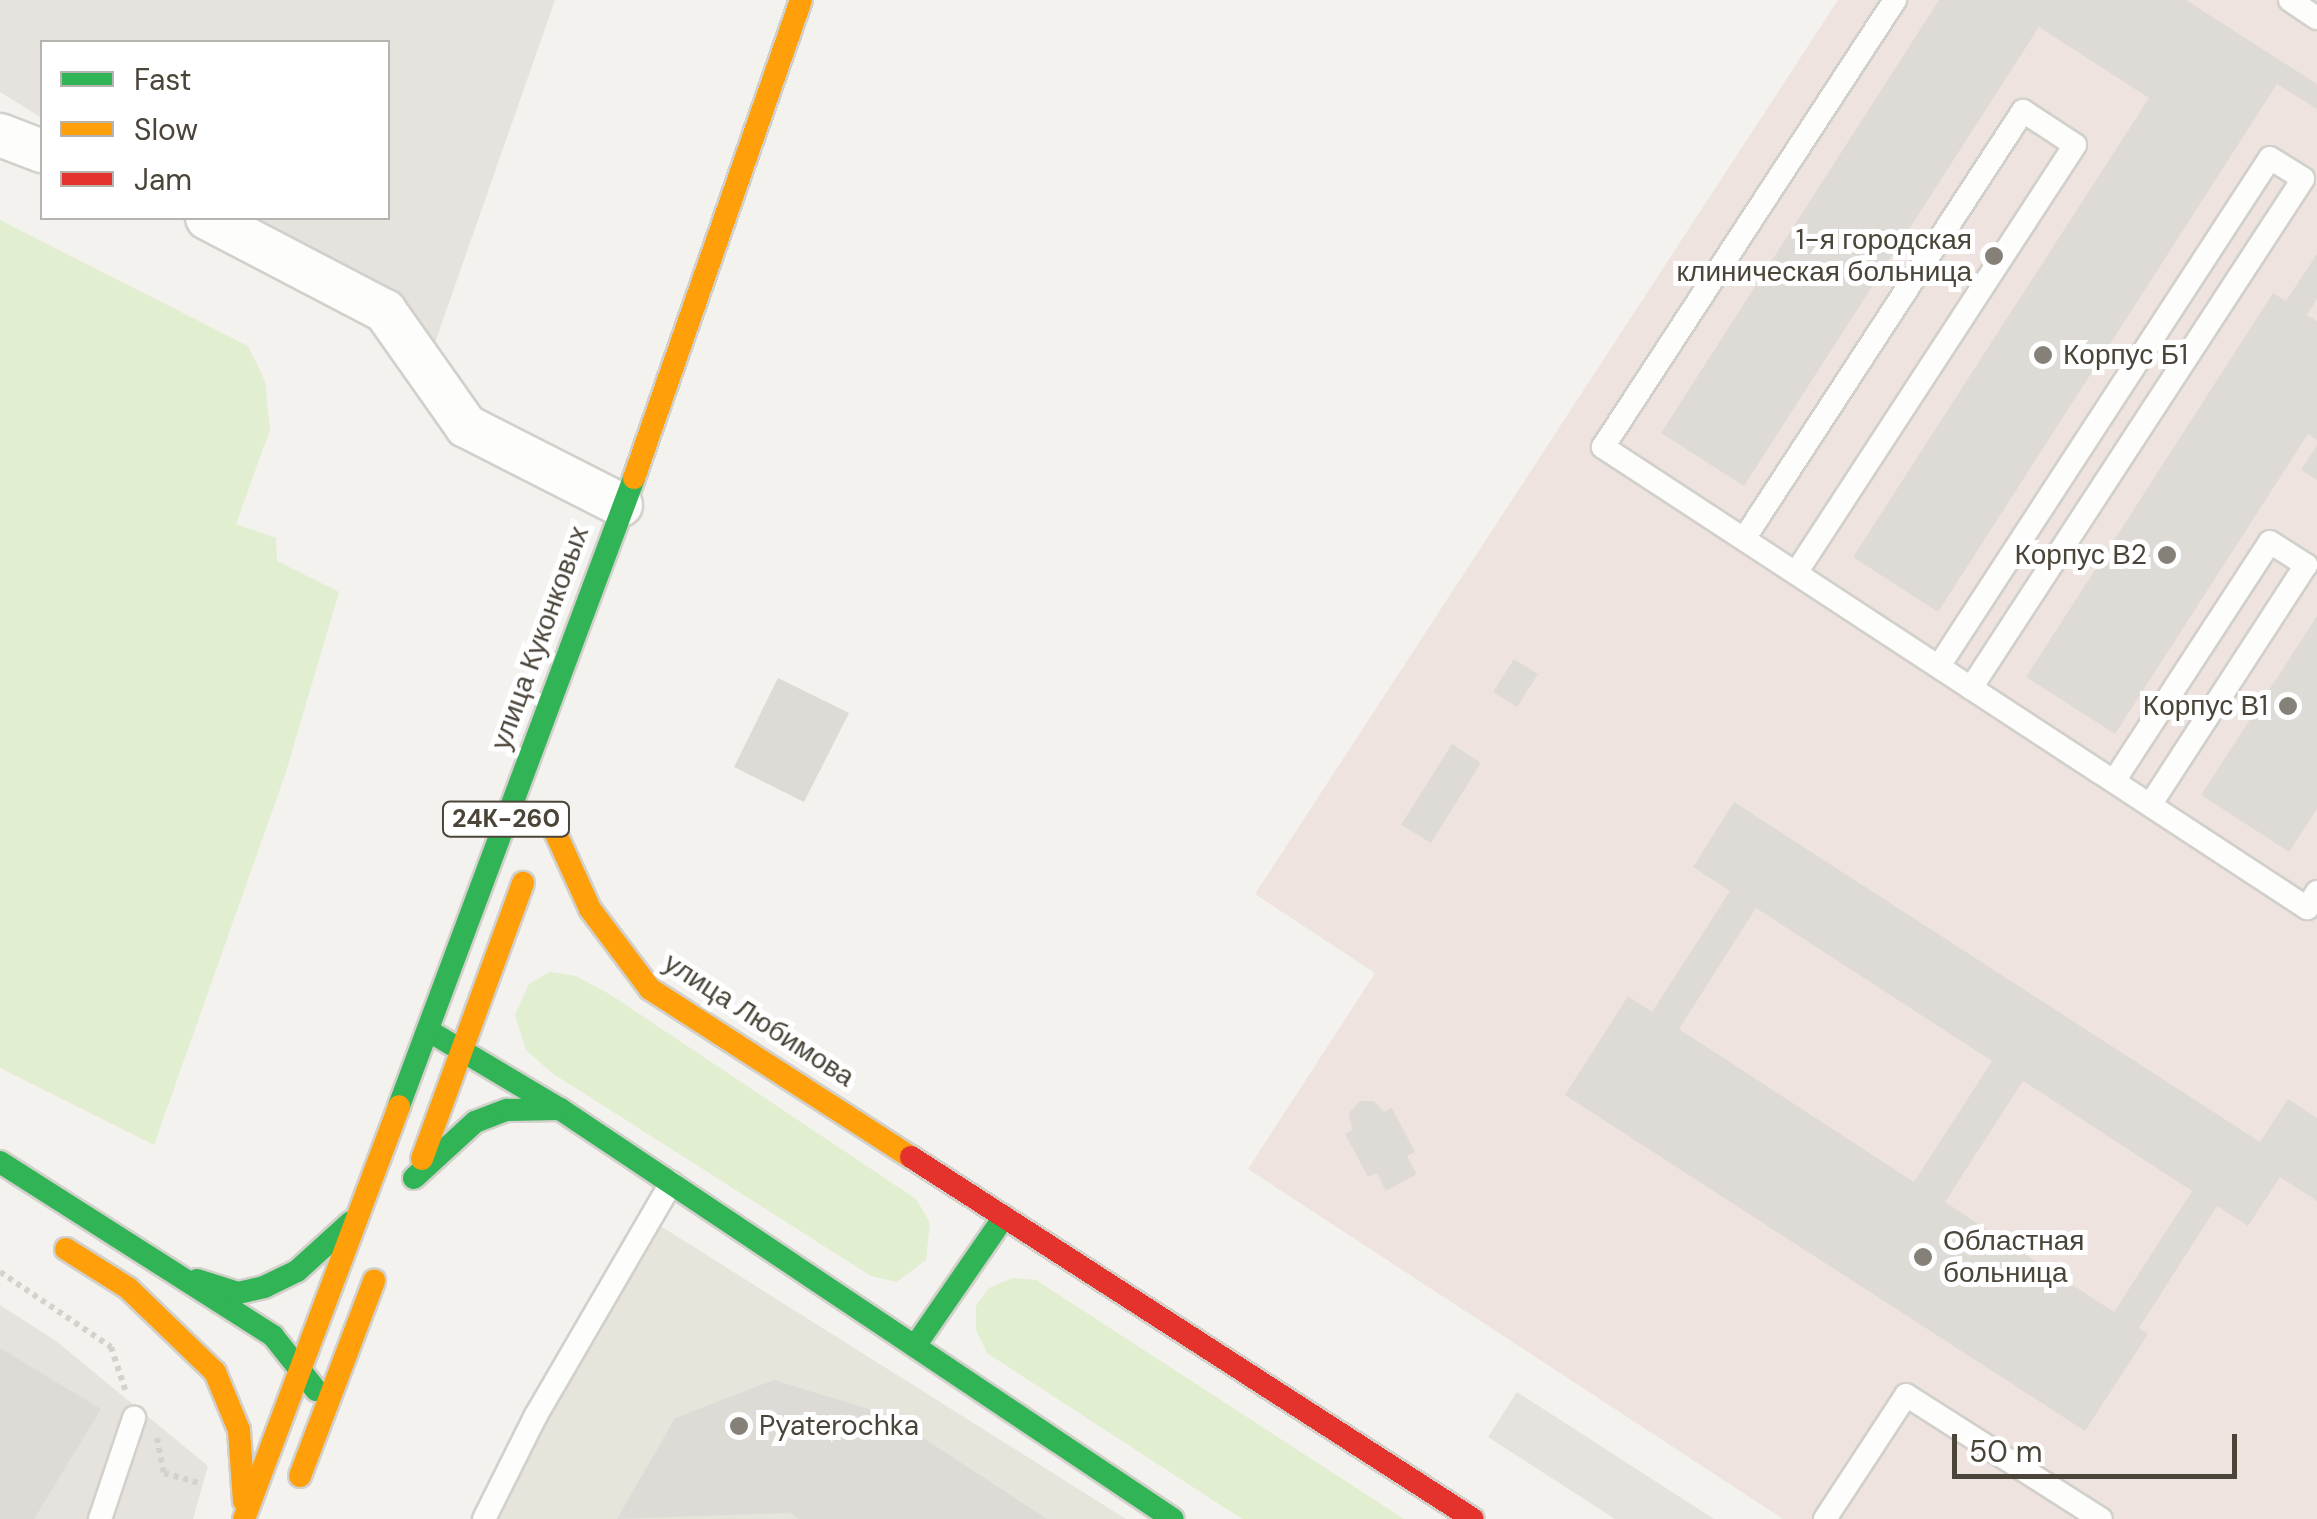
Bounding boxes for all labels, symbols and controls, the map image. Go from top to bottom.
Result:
legend [40,40,390,220]
text: Fast [134,60,192,99]
text: Slow [134,110,198,149]
text: Jam [134,160,192,199]
place label: 1-я городская клиническая больница [1677,223,1972,289]
marker: 1-я городская клиническая больница [1981,243,2007,269]
place label: Корпус Б1 [2063,338,2188,372]
marker: Корпус Б1 [2032,344,2054,366]
street label: улица Куконковых [484,522,596,754]
place label: Корпус В2 [2014,538,2147,572]
marker: Корпус В2 [2156,544,2178,566]
place label: Корпус В1 [2143,689,2268,723]
marker: Корпус В1 [2277,695,2299,717]
road number: 24К-260 [441,799,571,839]
street label: улица Любимова [657,946,861,1094]
place label: Областная больница [1943,1224,2084,1290]
marker: Областная больница [1912,1246,1934,1268]
place label: Pyaterochka [759,1409,919,1443]
scale bar [1957,1414,2242,1476]
marker: Pyaterochka [728,1415,750,1437]
text: 50 m [1969,1432,2043,1471]

